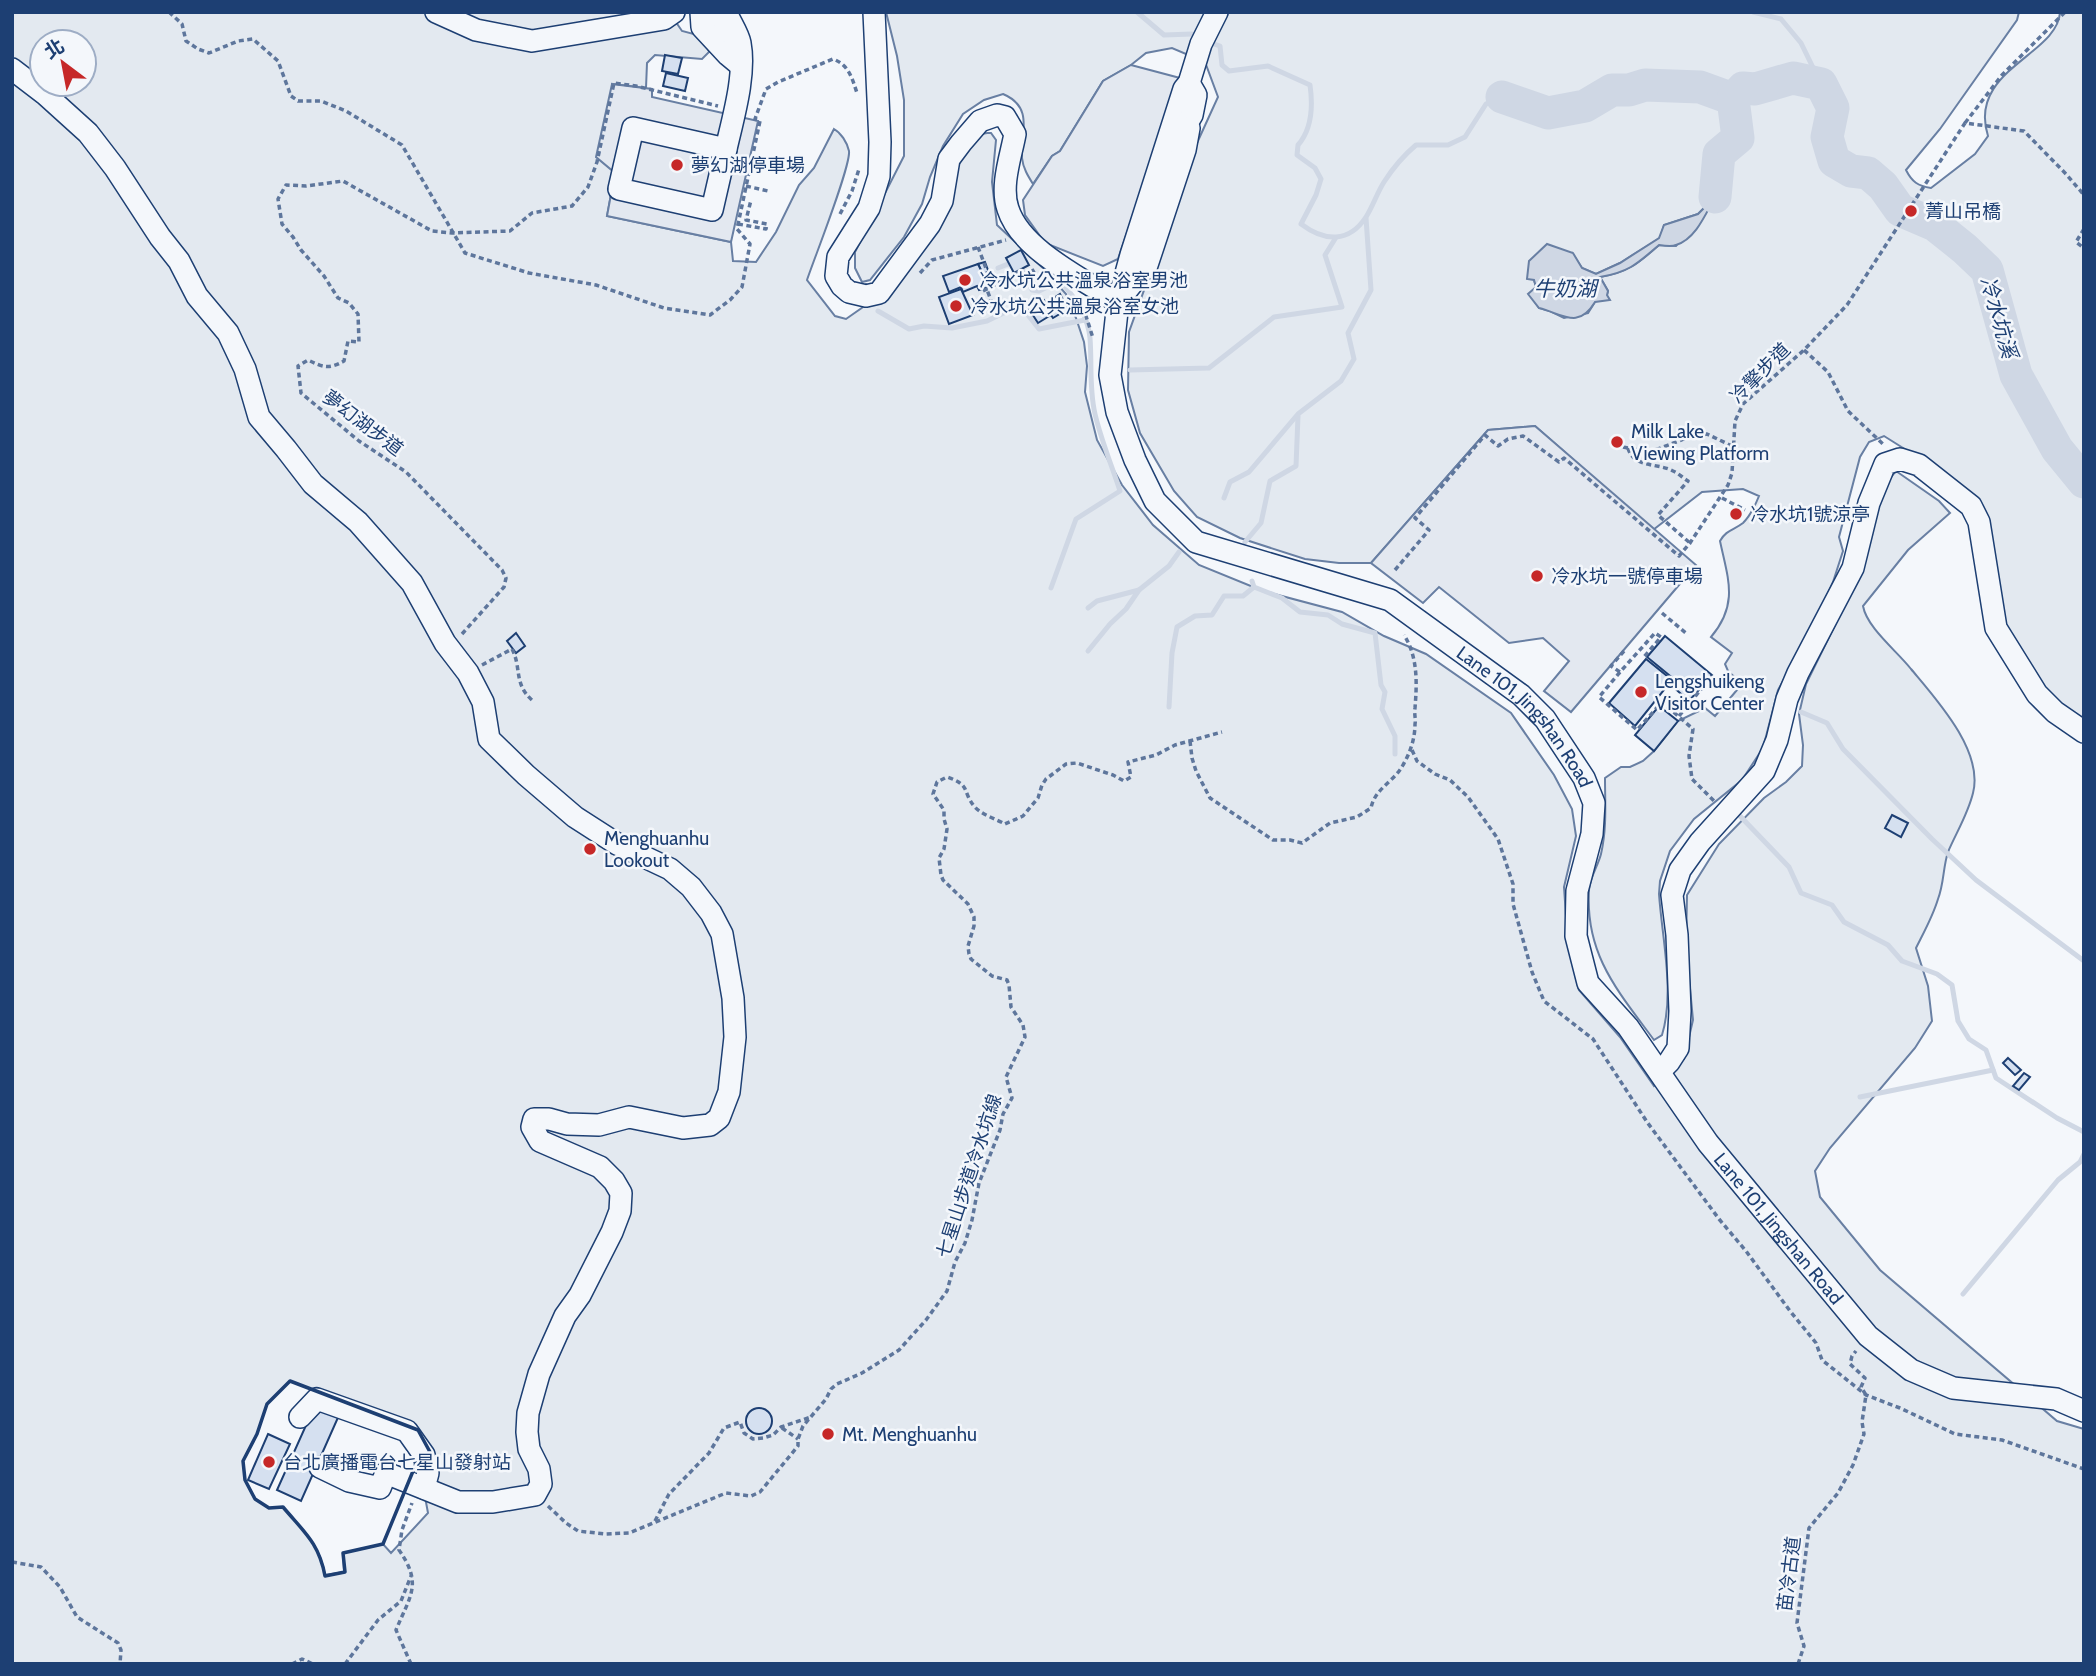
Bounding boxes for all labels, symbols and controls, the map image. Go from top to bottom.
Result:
north arrow [28,28,98,98]
text: 北 [40,34,68,64]
place label: 夢幻湖停車場 [691,154,805,177]
marker: 夢幻湖停車場 [669,157,685,173]
place label: 菁山吊橋 [1925,200,2001,223]
marker: 菁山吊橋 [1903,203,1919,219]
place label: 冷水坑公共溫泉浴室男池 [979,269,1188,292]
marker: 冷水坑公共溫泉浴室男池 [957,272,973,288]
water label: 冷水坑溪 [1975,273,2023,364]
water label: 牛奶湖 [1534,276,1599,301]
place label: 冷水坑公共溫泉浴室女池 [970,295,1179,318]
marker: 冷水坑公共溫泉浴室女池 [948,298,964,314]
street label: 冷擎步道 [1725,338,1795,408]
street label: 夢幻湖步道 [318,385,408,461]
place label: Milk Lake Viewing Platform [1631,420,1769,465]
marker: Milk Lake Viewing Platform [1609,434,1625,450]
place label: 冷水坑1號涼亭 [1750,503,1870,526]
marker: 冷水坑1號涼亭 [1728,506,1744,522]
place label: 冷水坑一號停車場 [1551,565,1703,588]
marker: 冷水坑一號停車場 [1529,568,1545,584]
street label: Lane 101, Jingshan Road [1452,641,1598,790]
place label: Lengshuikeng Visitor Center [1655,670,1765,715]
marker: Lengshuikeng Visitor Center [1633,684,1649,700]
place label: Menghuanhu Lookout [604,827,709,872]
marker: Menghuanhu Lookout [582,841,598,857]
street label: 七星山步道冷水坑線 [932,1091,1006,1261]
street label: Lane 101, Jingshan Road [1709,1148,1848,1309]
place label: Mt. Menghuanhu [842,1423,977,1446]
marker: Mt. Menghuanhu [820,1426,836,1442]
place label: 台北廣播電台七星山發射站 [283,1451,511,1474]
marker: 台北廣播電台七星山發射站 [261,1454,277,1470]
street label: 苗冷古道 [1773,1535,1805,1613]

